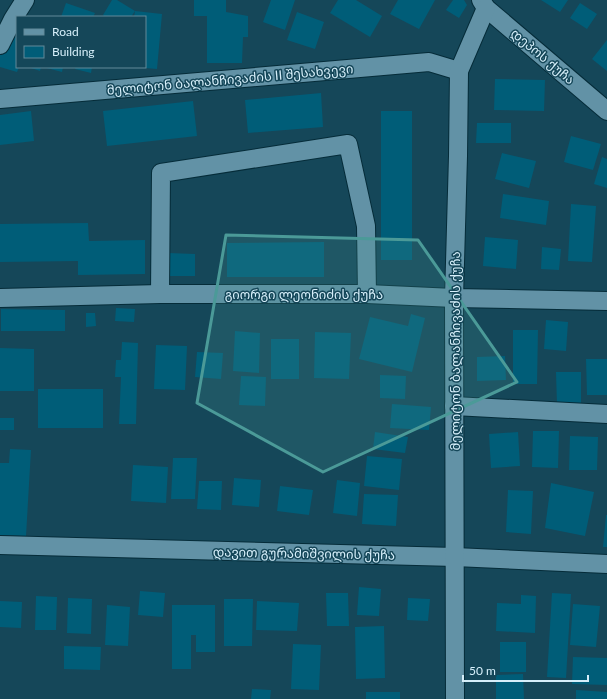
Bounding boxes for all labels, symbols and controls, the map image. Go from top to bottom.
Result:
legend [16,16,146,68]
text: Road [52,24,79,39]
street label: დეპოს ქუჩა [507,25,578,88]
text: Building [52,44,95,59]
street label: მელიტონ ბალანჩივაძის II შესახვევი [106,60,354,99]
street label: მელიტონ ბალანჩივაძის ქუჩა [447,251,464,451]
street label: გიორგი ლეონიძის ქუჩა [225,286,383,303]
street label: დავით გურამიშვილის ქუჩა [213,543,395,564]
scale bar [463,657,588,683]
text: 50 m [469,663,496,678]

